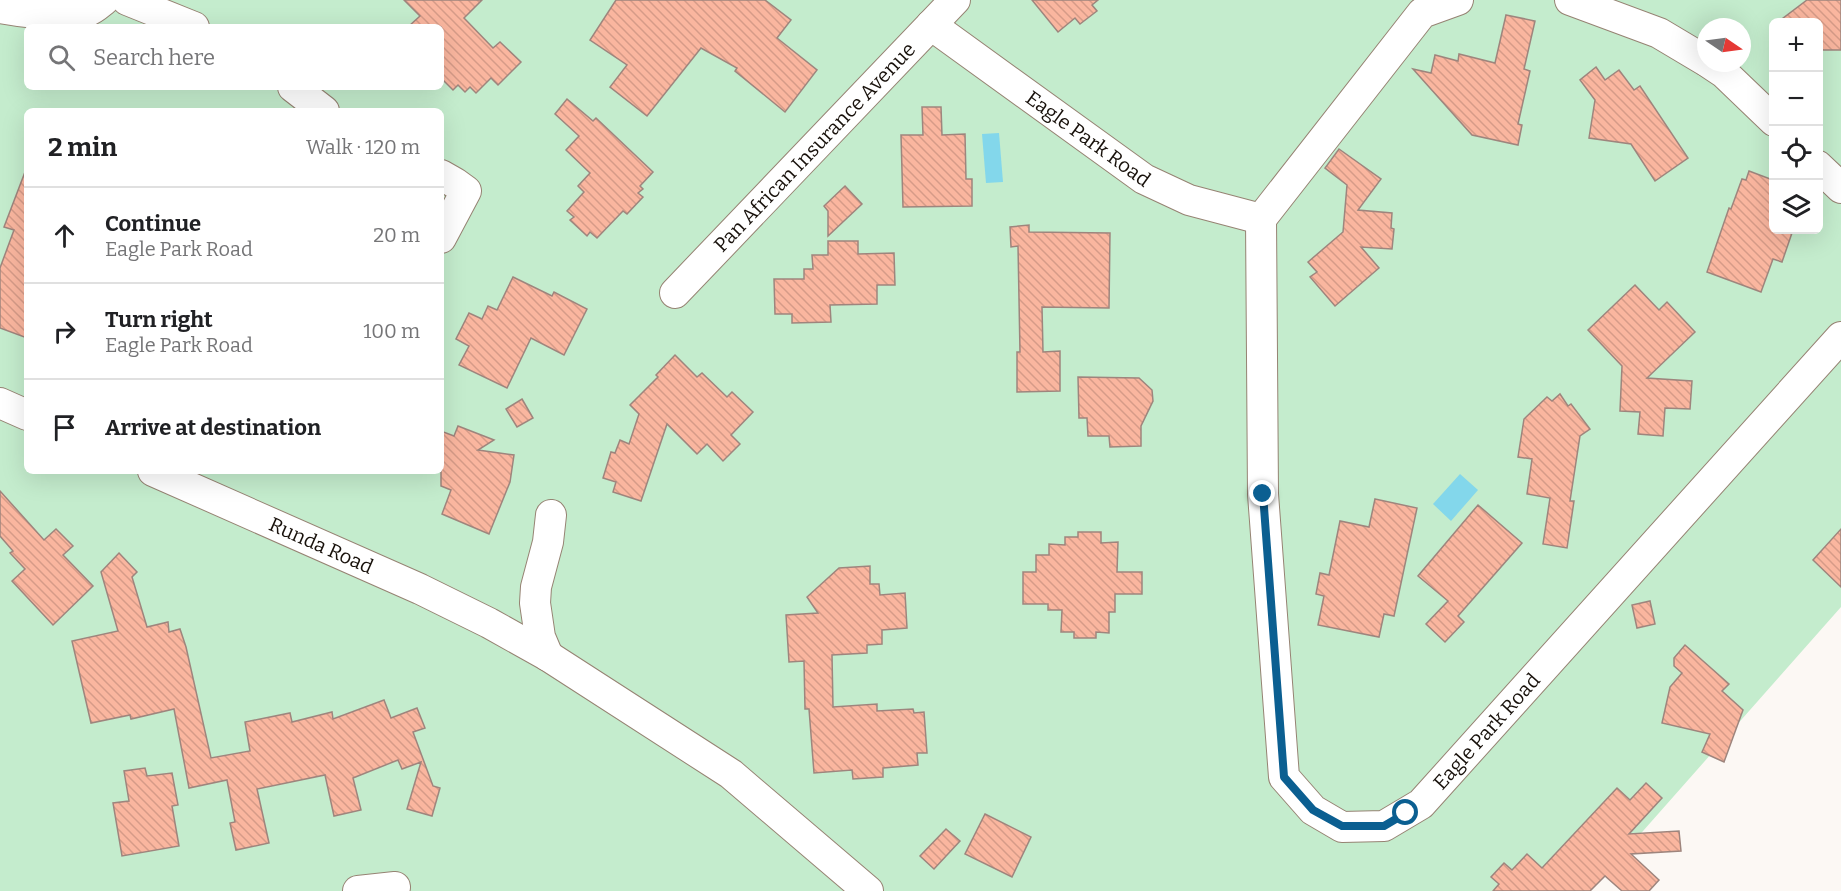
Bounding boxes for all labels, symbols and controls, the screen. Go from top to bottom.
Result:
north arrow [1697,18,1751,72]
map controls [1769,18,1823,234]
button: + [1769,18,1823,72]
search box [24,24,444,90]
street label: Pan African Insurance Avenue [709,37,920,257]
icon: search [45,41,78,74]
text: Search here [93,44,215,71]
button: − [1769,72,1823,126]
street label: Eagle Park Road [1021,86,1155,192]
button: locate [1769,126,1823,180]
text: 2 min [48,132,117,163]
text: Walk · 120 m [306,135,420,159]
button: layers [1769,180,1823,234]
text: Continue [105,210,201,237]
icon: ahead [48,219,81,252]
text: 20 m [373,223,420,247]
text: Eagle Park Road [105,237,253,261]
text: Turn right [105,306,213,333]
icon: right [48,315,81,348]
text: 100 m [363,319,420,343]
text: Eagle Park Road [105,333,253,357]
icon: arrive [48,411,81,444]
text: Arrive at destination [105,414,321,441]
route end [1249,480,1275,506]
street label: Runda Road [265,512,377,579]
street label: Eagle Park Road [1428,668,1545,794]
route start [1392,799,1418,825]

